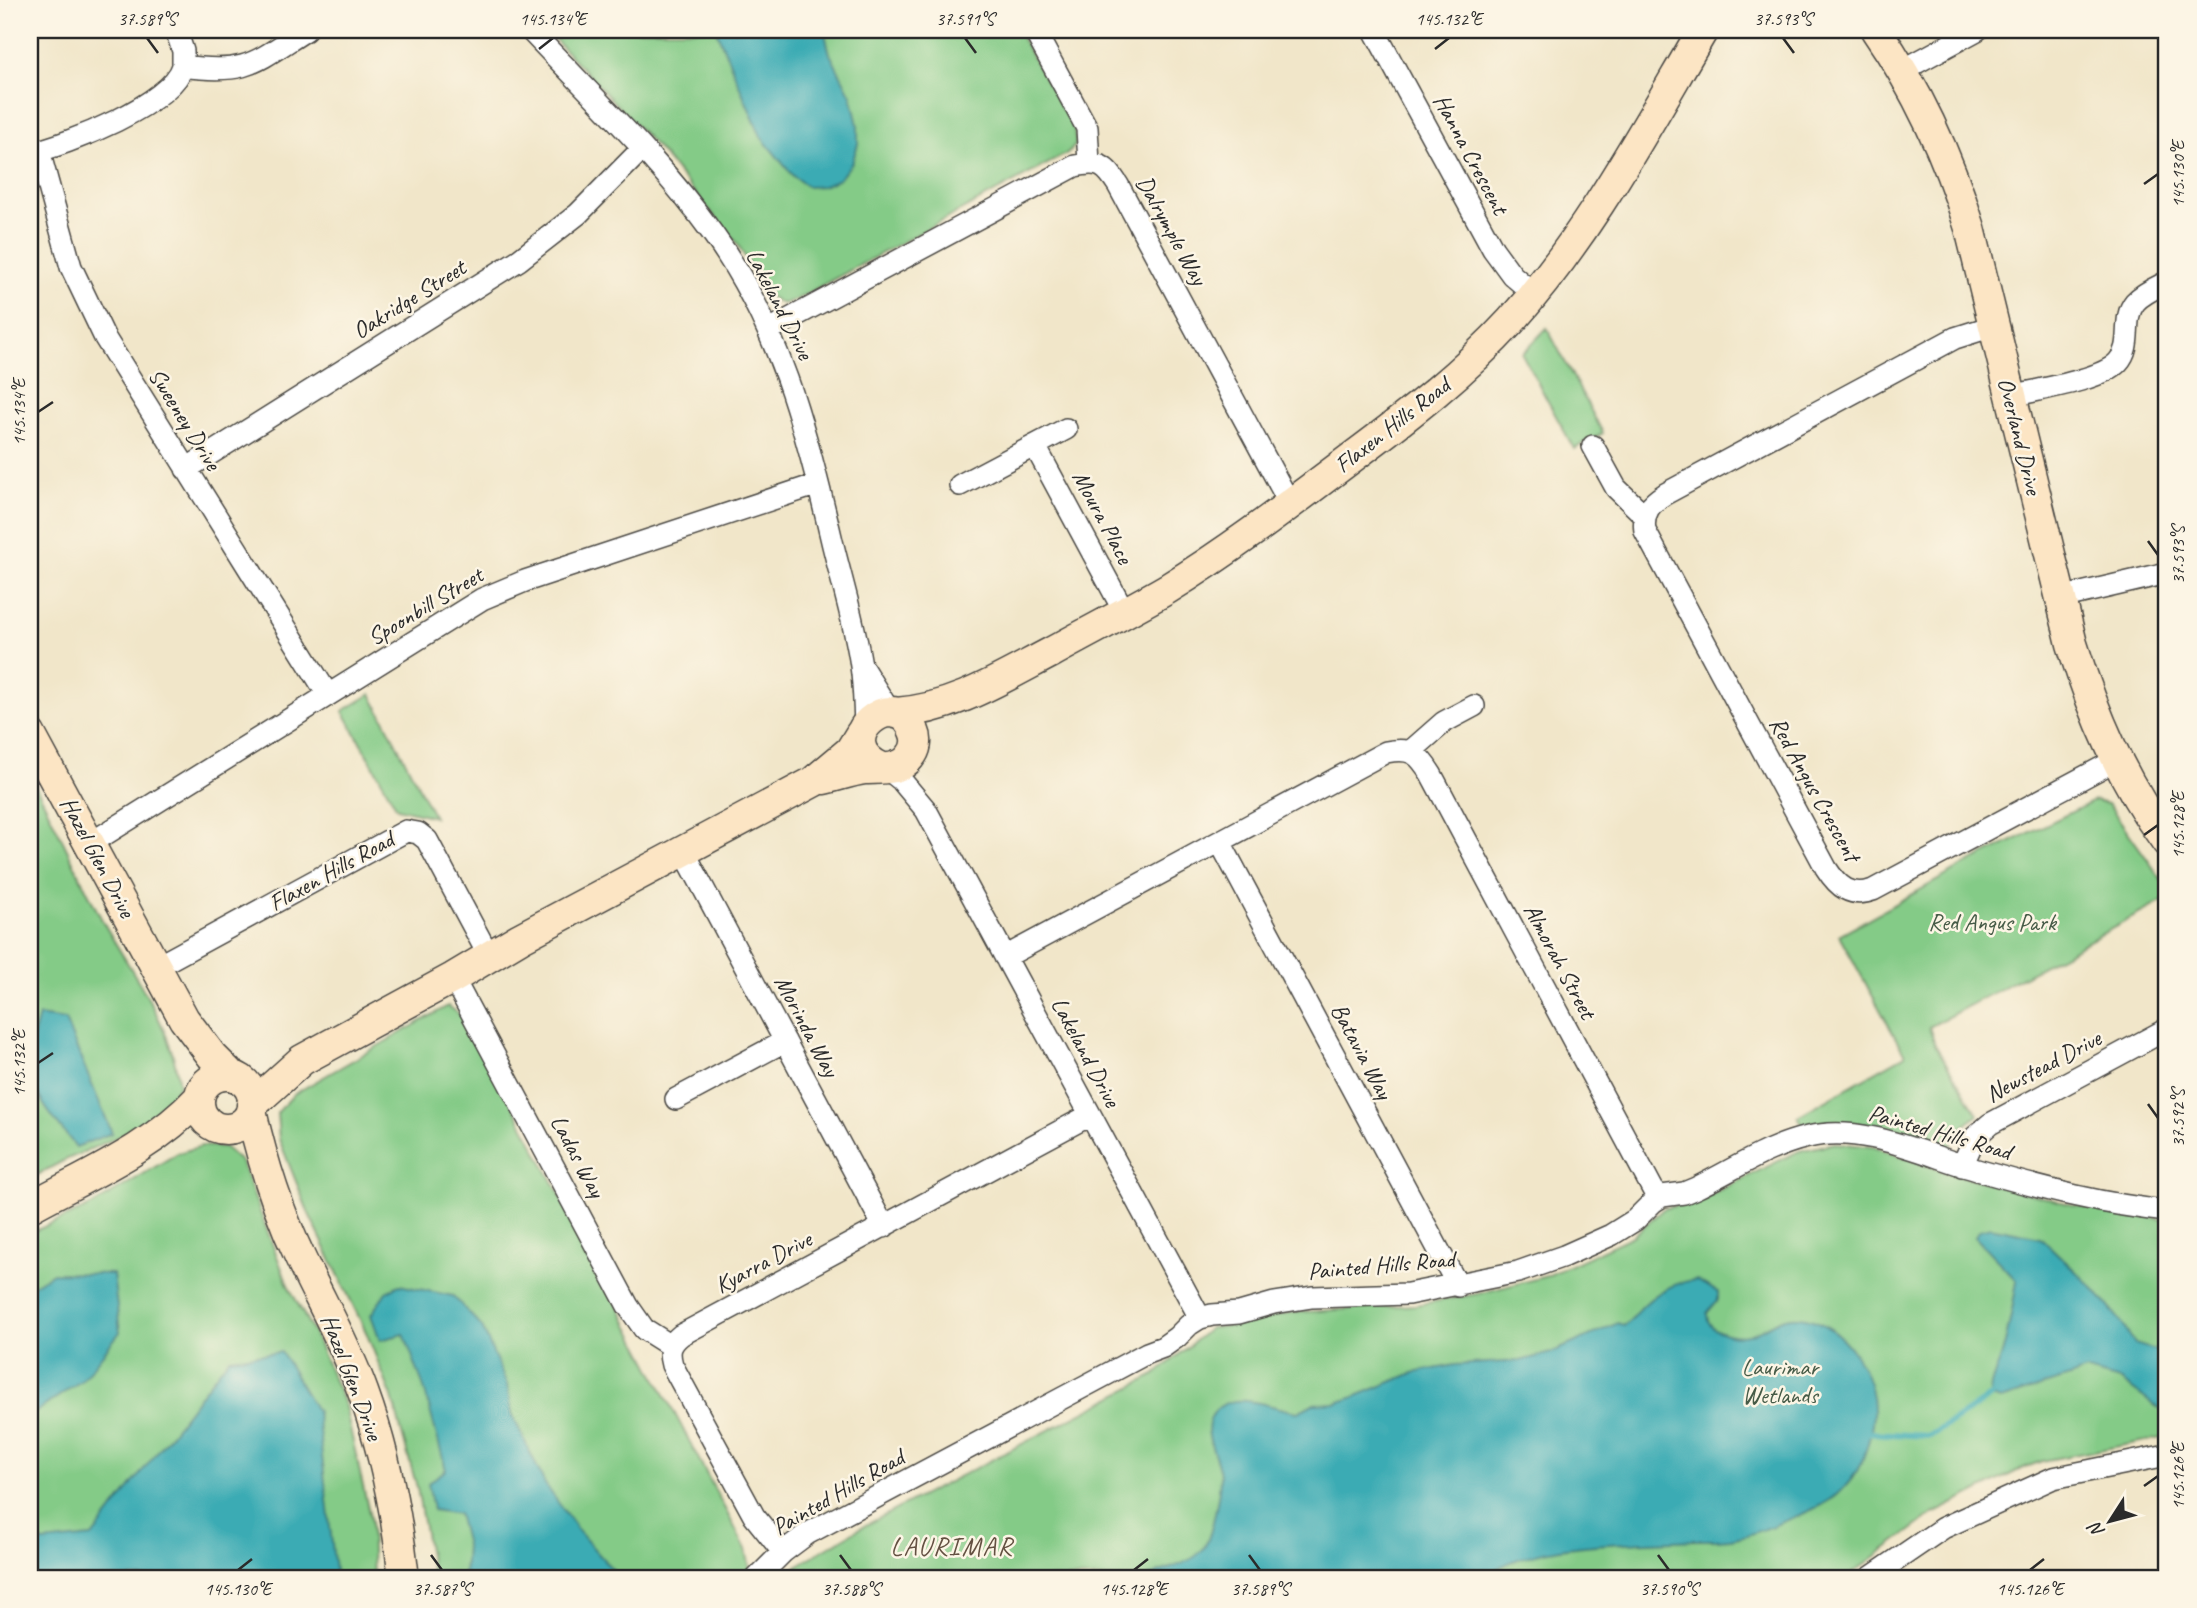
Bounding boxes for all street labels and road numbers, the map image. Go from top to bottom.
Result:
street label: Hanna Crescent [1427,89,1516,221]
street label: Dalrymple Way [1130,170,1215,292]
street label: Lakeland Drive [739,244,822,366]
street label: Oakridge Street [347,251,473,346]
street label: Sweeney Drive [142,362,229,477]
street label: Flaxen Hills Road [1328,368,1458,479]
street label: Overland Drive [1991,374,2050,500]
street label: Moura Place [1066,465,1141,571]
street label: Spoonbill Street [362,559,490,652]
street label: Red Angus Crescent [1763,711,1869,869]
street label: Hazel Glen Drive [54,792,143,924]
street label: Flaxen Hills Road [263,823,402,918]
street label: Almorah Street [1517,898,1604,1026]
street label: Morinda Way [768,970,847,1083]
street label: Lakeland Drive [1045,992,1128,1114]
street label: Batavia Way [1324,998,1401,1106]
street label: Newstead Drive [1980,1022,2108,1109]
street label: Painted Hills Road [1865,1097,2018,1168]
street label: Ladas Way [544,1110,613,1204]
street label: Kyarra Drive [709,1223,818,1300]
street label: Painted Hills Road [1306,1243,1459,1286]
street label: Hazel Glen Drive [314,1310,391,1446]
street label: Painted Hills Road [767,1440,912,1542]

